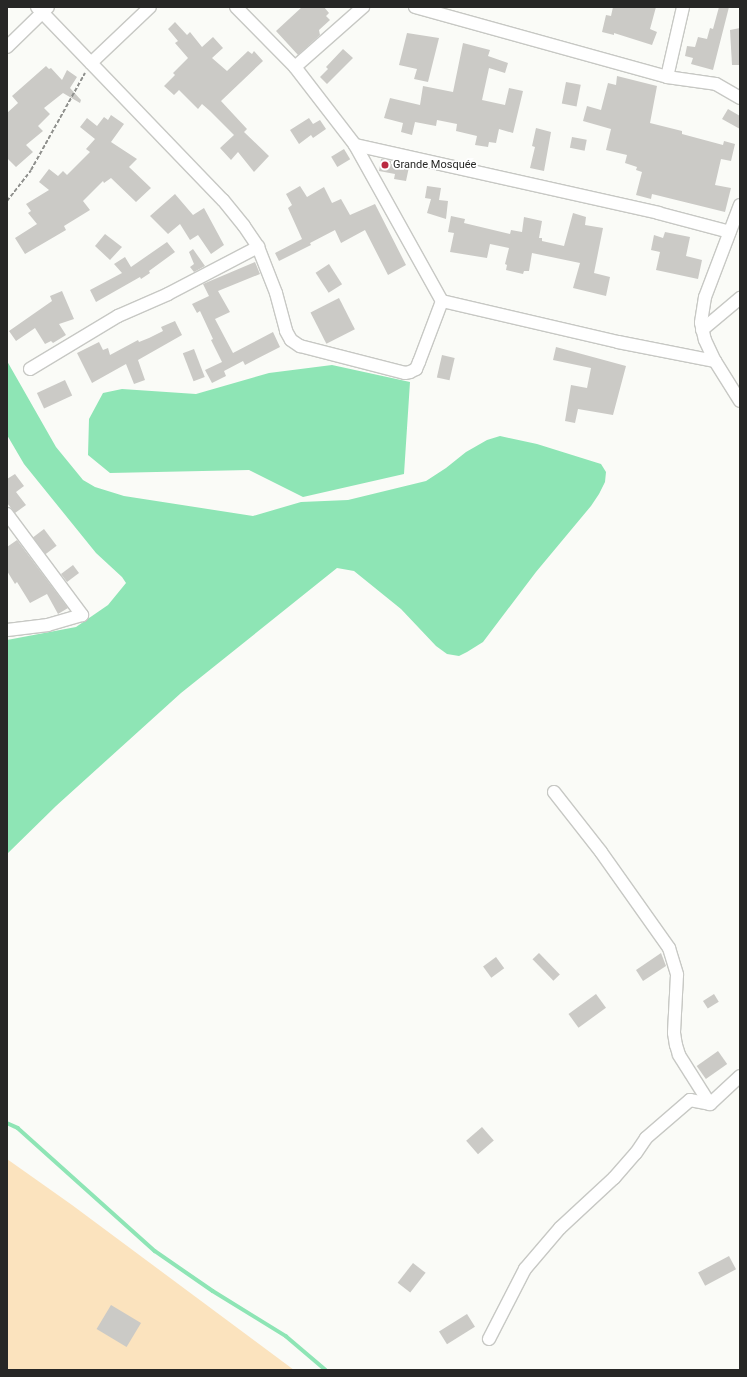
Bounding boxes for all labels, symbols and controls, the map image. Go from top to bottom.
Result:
place label: Grande Mosquée [393,158,476,172]
marker: Grande Mosquée [380,160,390,170]

